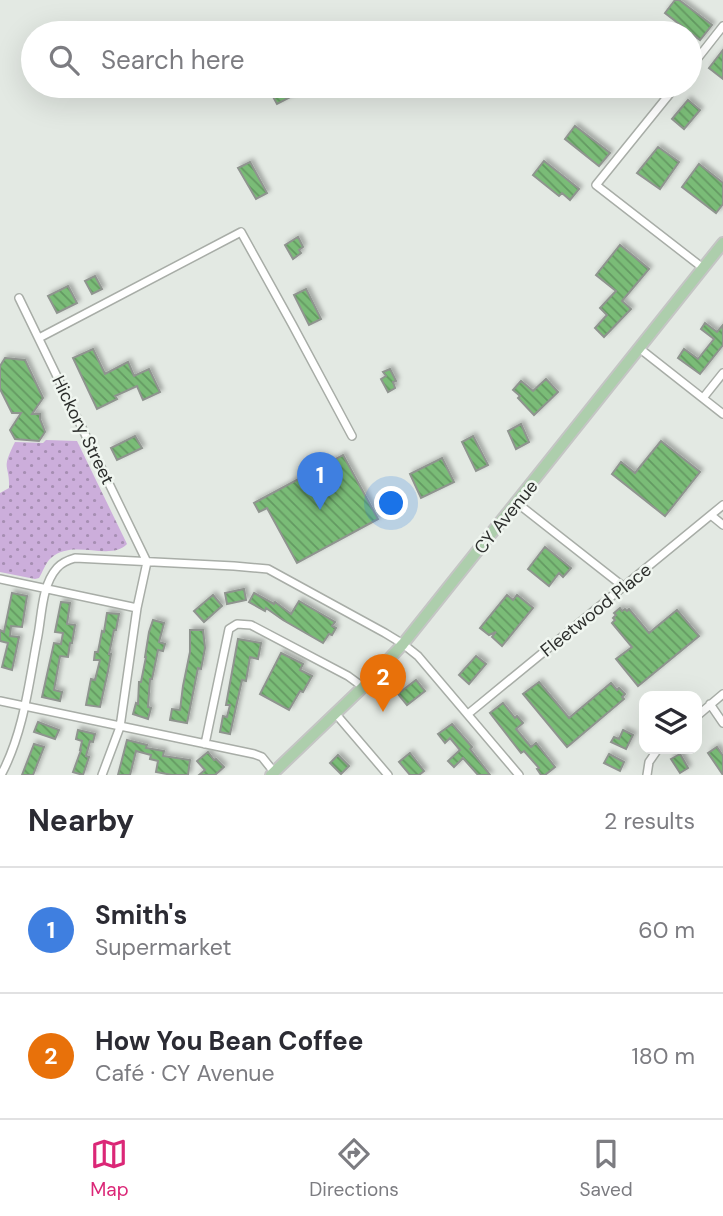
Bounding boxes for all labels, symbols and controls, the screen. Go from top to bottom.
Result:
search box [21,21,702,98]
icon: search [45,41,83,79]
text: Search here [101,43,244,77]
street label: Hickory Street [46,372,120,488]
pin: 1 [297,452,343,510]
street label: CY Avenue [469,475,543,559]
your location [374,486,408,520]
street label: Fleetwood Place [535,558,657,662]
pin: 2 [360,654,406,712]
map controls [639,691,702,754]
button: layers [639,691,702,754]
text: Nearby [28,801,134,840]
text: 2 results [604,806,695,836]
text: Smith's [95,898,187,932]
text: 1 [47,915,55,945]
text: 60 m [638,915,695,945]
text: Supermarket [95,932,231,962]
text: How You Bean Coffee [95,1024,363,1058]
text: 2 [44,1041,58,1071]
text: 180 m [631,1041,695,1071]
text: Café · CY Avenue [95,1058,275,1088]
tab: Map [90,1135,129,1202]
tab: Directions [309,1135,399,1202]
tab: Saved [579,1135,633,1202]

